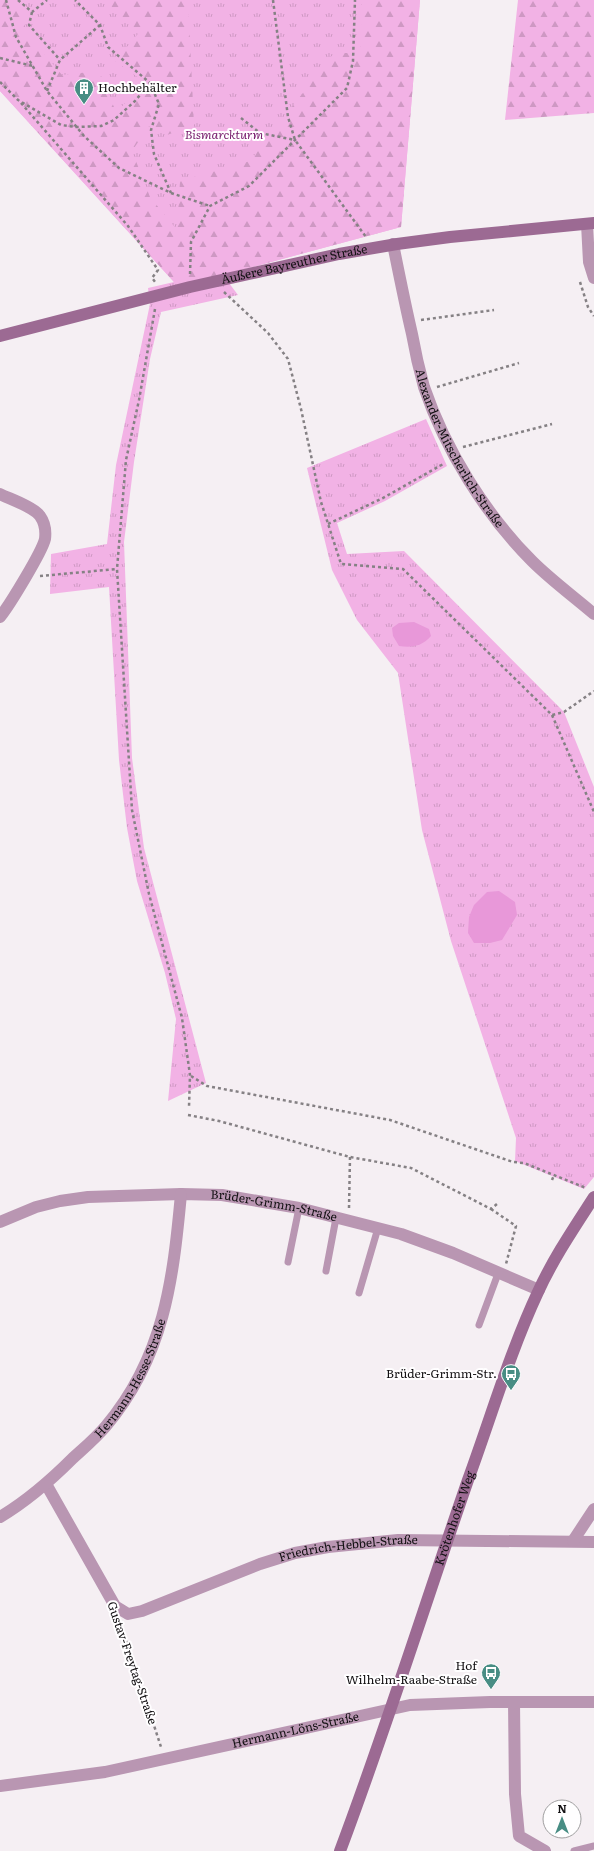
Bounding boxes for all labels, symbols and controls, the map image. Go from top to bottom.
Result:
building icon: Hochbehälter [73,77,95,105]
place label: Hochbehälter [98,78,177,96]
park label: Bismarckturm [185,125,264,143]
street label: Äußere Bayreuther Straße [219,239,369,288]
street label: Alexander-Mitscherlich-Straße [412,367,509,531]
street label: Brüder-Grimm-Straße [210,1185,339,1225]
street label: Hermann-Hesse-Straße [90,1316,169,1442]
bus stop icon: Brüder-Grimm-Str. [500,1363,522,1391]
place label: Brüder-Grimm-Str. [386,1364,497,1382]
street label: Krötenhofer Weg [430,1468,479,1568]
street label: Friedrich-Hebbel-Straße [276,1530,418,1566]
street label: Gustav-Freytag-Straße [103,1599,163,1727]
place label: Hof Wilhelm-Raabe-Straße [346,1656,478,1688]
bus stop icon: Hof Wilhelm-Raabe-Straße [480,1662,502,1690]
street label: Hermann-Löns-Straße [230,1706,361,1752]
north arrow [542,1799,582,1839]
text: N [557,1800,567,1816]

